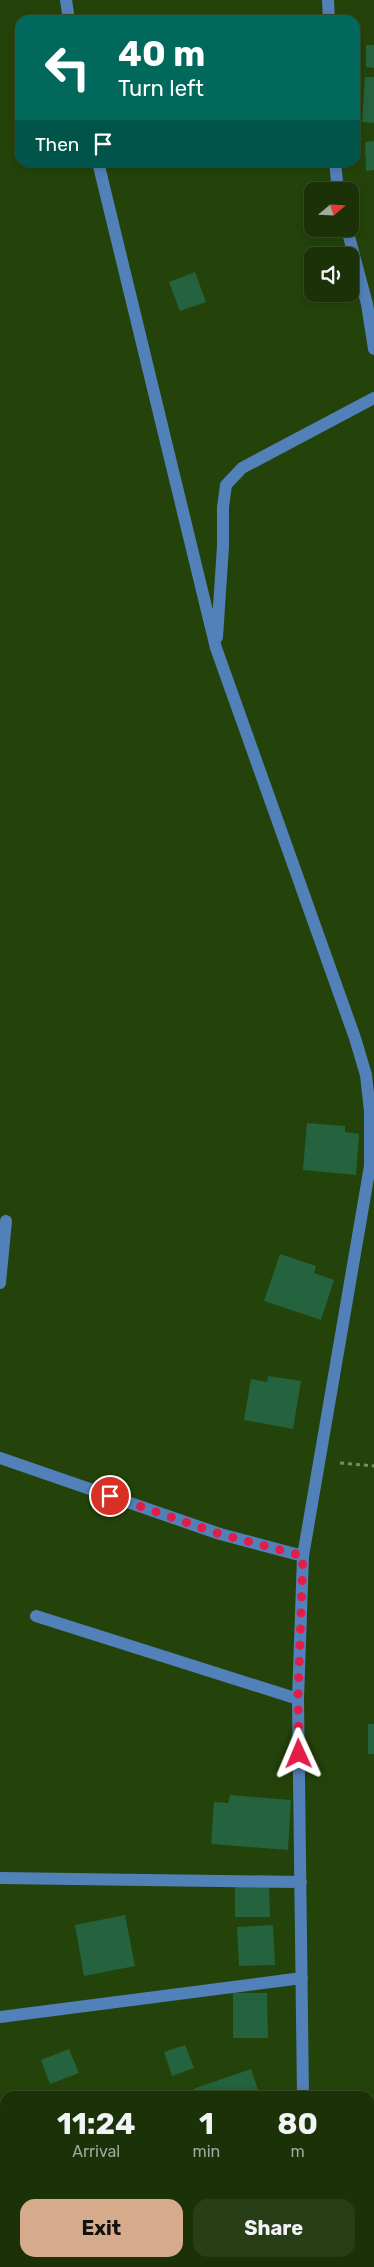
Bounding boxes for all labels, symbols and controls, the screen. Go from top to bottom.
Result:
text: 40 m [118,33,205,75]
icon: left [35,35,100,100]
text: Turn left [118,75,204,102]
icon: arrive [89,130,117,158]
text: Then [35,133,79,156]
north arrow [304,182,359,238]
map controls [304,182,359,302]
button: sound [304,247,359,302]
pin [89,1475,131,1517]
icon: arrive [96,1482,124,1510]
position arrow [272,1727,324,1779]
text: 11:24 [57,2106,135,2142]
text: 1 [199,2106,214,2142]
text: 80 [277,2106,318,2142]
text: Arrival [72,2142,120,2161]
text: min [192,2142,220,2161]
text: m [290,2142,305,2161]
button: Exit [20,2199,183,2257]
button: Share [193,2199,355,2257]

